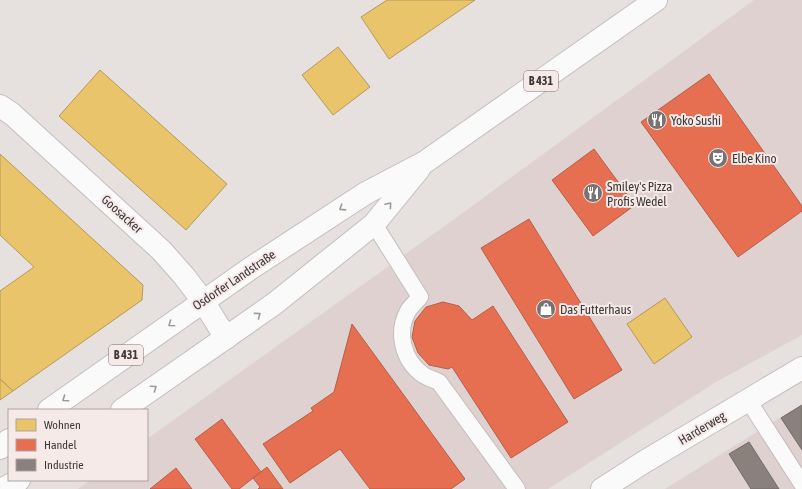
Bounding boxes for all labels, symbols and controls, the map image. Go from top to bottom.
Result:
road number: B 431 [524,71,558,91]
restaurant icon: Yoko Sushi [646,109,668,131]
place label: Yoko Sushi [671,113,721,128]
theatre icon: Elbe Kino [707,147,729,169]
place label: Elbe Kino [732,151,777,166]
place label: Smiley's Pizza Profis Wedel [607,179,672,209]
restaurant icon: Smiley's Pizza Profis Wedel [582,182,604,204]
street label: Goosacker [98,192,146,236]
one-way arrow [339,203,346,211]
one-way arrow [385,203,392,210]
street label: Osdorfer Landstraße [190,247,278,313]
shop icon: Das Futterhaus [535,298,557,320]
place label: Das Futterhaus [560,302,632,317]
one-way arrow [253,313,260,320]
one-way arrow [169,319,176,326]
road number: B 431 [109,345,143,365]
one-way arrow [150,386,157,393]
one-way arrow [63,394,70,401]
street label: Harderweg [676,408,729,448]
legend [8,409,148,481]
text: Wohnen [44,418,81,432]
text: Handel [44,438,78,452]
text: Industrie [44,458,84,472]

